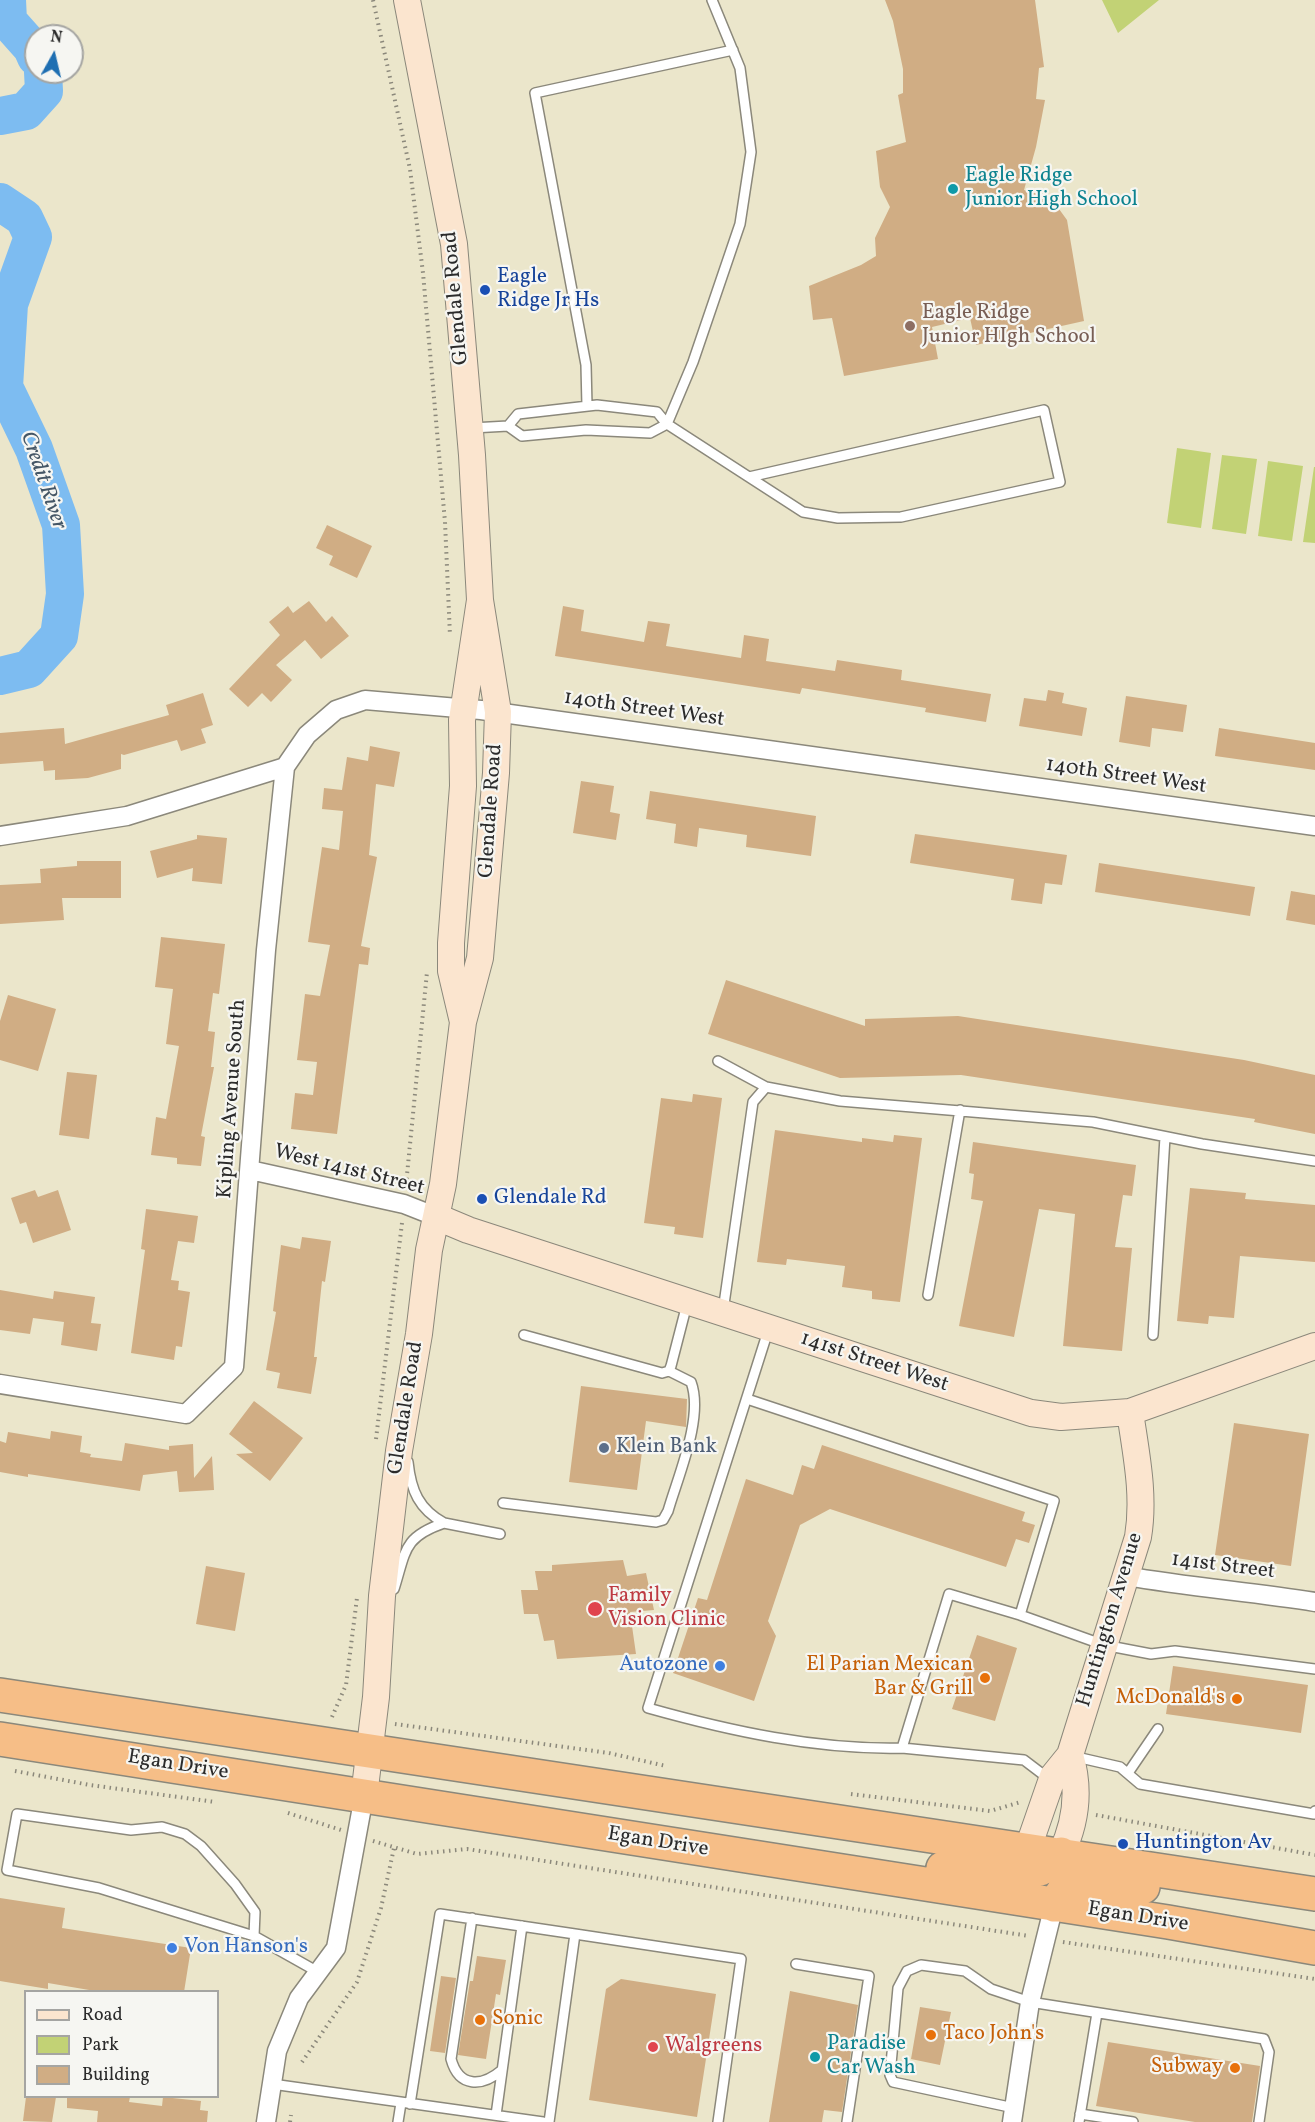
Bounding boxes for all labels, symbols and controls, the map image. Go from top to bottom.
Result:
north arrow [24,24,84,84]
text: N [49,26,64,50]
place label: Eagle Ridge Junior High School [965,164,1138,214]
marker: Eagle Ridge Junior High School [946,182,960,196]
street label: Glendale Road [439,230,475,366]
place label: Eagle Ridge Jr Hs [497,265,599,315]
marker: Eagle Ridge Jr Hs [478,283,492,297]
place label: Eagle Ridge Junior HIgh School [922,301,1096,351]
marker: Eagle Ridge Junior HIgh School [903,319,917,333]
water label: Credit River [13,428,71,534]
street label: 140th Street West [562,686,726,734]
street label: Glendale Road [475,743,509,879]
street label: 140th Street West [1044,753,1208,801]
street label: Kipling Avenue South [213,998,253,1200]
street label: West 141st Street [271,1140,427,1202]
place label: Glendale Rd [494,1186,607,1212]
marker: Glendale Rd [475,1192,489,1206]
street label: 141st Street West [797,1327,951,1399]
street label: Glendale Road [384,1340,430,1476]
place label: Klein Bank [616,1435,717,1461]
marker: Klein Bank [597,1441,611,1455]
street label: Huntington Avenue [1073,1530,1149,1710]
street label: 141st Street [1170,1548,1276,1586]
place label: Family Vision Clinic [608,1584,725,1634]
marker: Family Vision Clinic [586,1600,604,1618]
place label: Autozone [619,1653,708,1679]
place label: El Parian Mexican Bar & Grill [806,1653,973,1703]
marker: Autozone [713,1659,727,1673]
marker: El Parian Mexican Bar & Grill [978,1671,992,1685]
place label: McDonald's [1116,1686,1225,1712]
marker: McDonald's [1230,1692,1244,1706]
street label: Egan Drive [126,1746,230,1786]
street label: Egan Drive [606,1823,710,1863]
place label: Huntington Av [1135,1831,1272,1857]
marker: Huntington Av [1116,1837,1130,1851]
street label: Egan Drive [1086,1898,1190,1938]
place label: Von Hanson's [184,1935,308,1961]
marker: Von Hanson's [165,1941,179,1955]
legend [24,1990,219,2098]
text: Road [82,2003,123,2028]
place label: Sonic [492,2007,543,2033]
marker: Sonic [473,2013,487,2027]
place label: Taco John's [943,2022,1044,2048]
marker: Taco John's [924,2028,938,2042]
place label: Paradise Car Wash [827,2032,916,2082]
text: Park [82,2033,119,2058]
place label: Walgreens [665,2034,762,2060]
marker: Walgreens [646,2040,660,2054]
marker: Paradise Car Wash [808,2050,822,2064]
place label: Subway [1151,2055,1223,2081]
marker: Subway [1228,2061,1242,2075]
text: Building [82,2063,150,2088]

